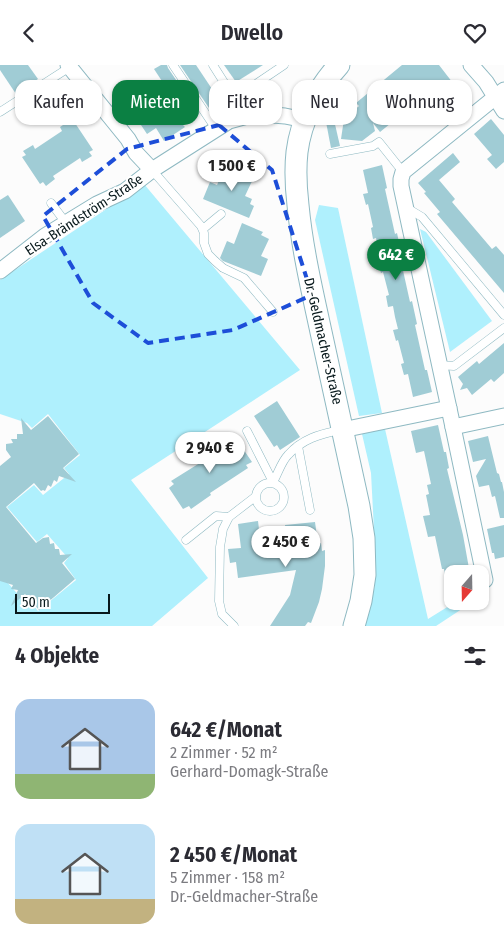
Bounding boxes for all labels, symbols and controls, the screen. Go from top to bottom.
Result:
icon: back [15,19,43,47]
text: Dwello [221,19,283,46]
icon: heart [461,19,489,47]
chip: Kaufen [15,80,102,125]
chip: Mieten [112,80,199,125]
chip: Filter [209,80,282,125]
chip: Neu [292,80,357,125]
chip: Wohnung [367,80,472,125]
pin: 1 500 € [186,149,278,192]
text: 1 500 € [208,156,256,175]
street label: Elsa-Brändström-Straße [22,171,146,259]
pin: 642 € [361,239,431,281]
text: 642 € [378,245,414,264]
street label: Dr.-Geldmacher-Straße [300,276,346,406]
pin: 2 940 € [164,431,256,474]
text: 2 940 € [186,438,234,457]
pin: 2 450 € [240,525,332,568]
text: 2 450 € [262,532,310,551]
north arrow [444,565,489,610]
map controls [444,565,489,610]
scale bar [15,591,110,614]
text: 50 m [22,594,50,611]
icon: filters [461,642,489,670]
text: 4 Objekte [15,643,99,669]
text: 642 €/Monat [170,717,282,743]
icon: home [55,719,115,779]
text: 2 Zimmer · 52 m² [170,743,277,762]
text: Gerhard-Domagk-Straße [170,762,328,781]
text: 2 450 €/Monat [170,842,297,868]
icon: home [55,844,115,904]
text: 5 Zimmer · 158 m² [170,868,285,887]
text: Dr.-Geldmacher-Straße [170,887,318,906]

